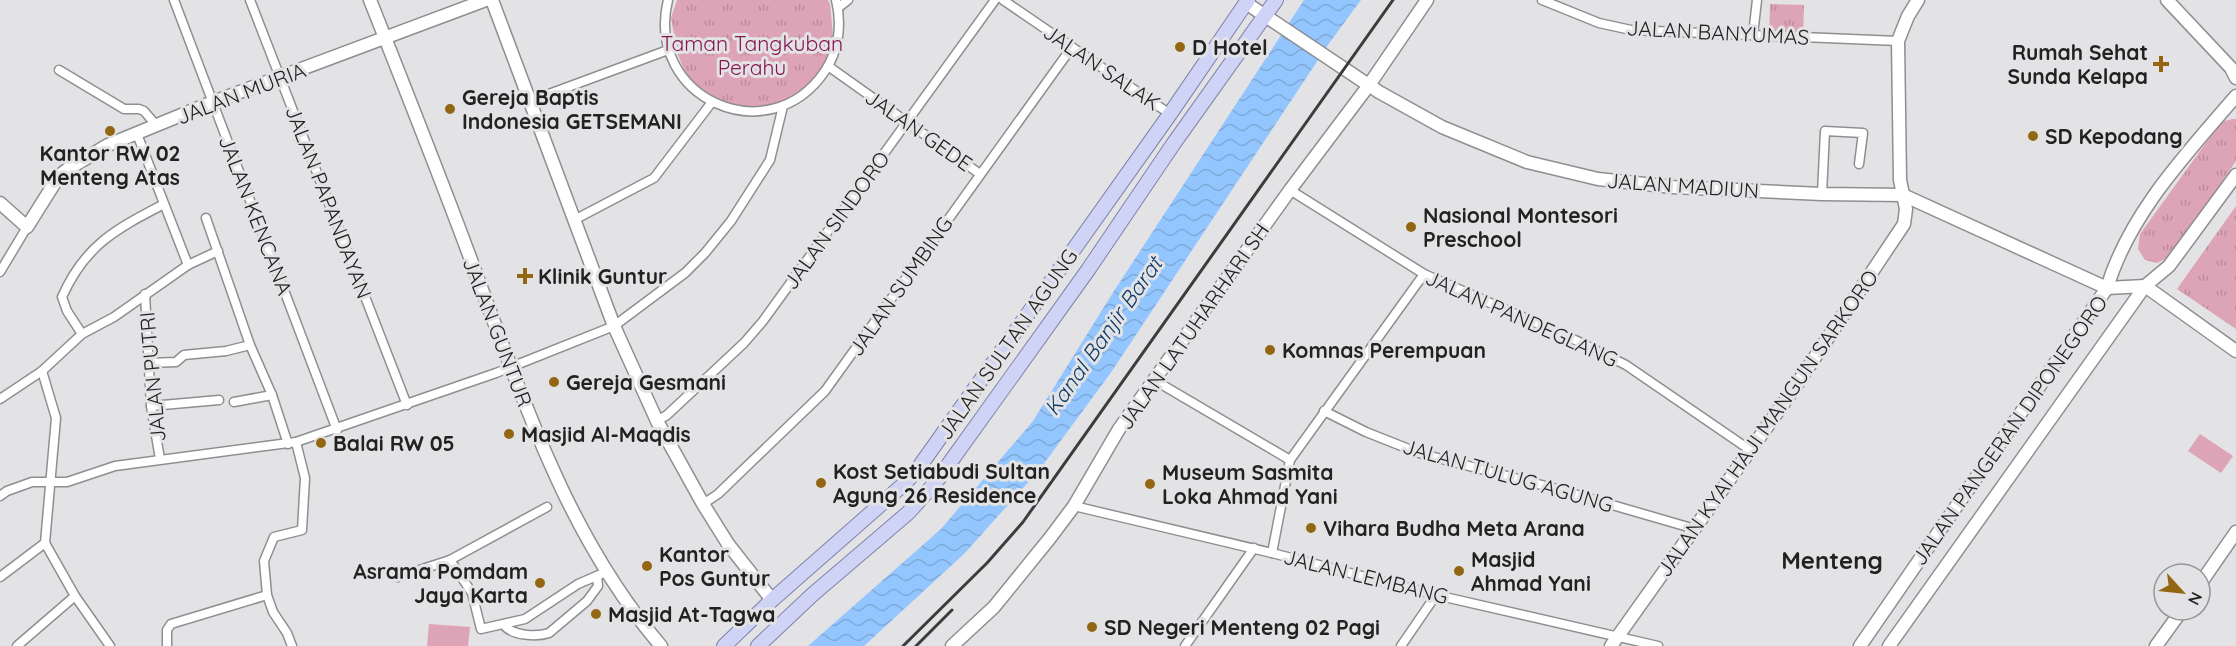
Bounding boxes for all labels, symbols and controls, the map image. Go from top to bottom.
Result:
street label: JALAN BANYUMAS [1626,14,1810,50]
street label: JALAN SALAK [1039,18,1165,116]
park label: Taman Tangkuban Perahu [661,30,843,80]
place label: D Hotel [1192,34,1268,60]
place label: Rumah Sehat Sunda Kelapa [2007,39,2148,89]
marker: D Hotel [1173,40,1187,54]
marker: Rumah Sehat Sunda Kelapa [2152,55,2170,73]
street label: JALAN MURIA [173,56,309,130]
place label: Gereja Baptis Indonesia GETSEMANI [462,84,682,134]
street label: JALAN GEDE [861,84,977,176]
street label: JALAN PAPANDAYAN [280,102,378,302]
marker: Gereja Baptis Indonesia GETSEMANI [443,102,457,116]
place label: SD Kepodang [2045,123,2183,149]
marker: Kantor RW 02 Menteng Atas [103,124,117,138]
marker: SD Kepodang [2026,129,2040,143]
street label: JALAN KENCANA [214,132,298,298]
place label: Kantor RW 02 Menteng Atas [40,140,180,190]
street label: JALAN SINDORO [777,146,895,294]
street label: JALAN MADIUN [1606,167,1760,203]
place label: Nasional Montesori Preschool [1423,202,1618,252]
street label: JALAN SUMBING [842,211,958,361]
street label: JALAN LATUHARHARI SH [1112,218,1274,434]
marker: Nasional Montesori Preschool [1404,220,1418,234]
street label: JALAN SULTAN AGUNG [931,244,1083,444]
water label: Kanal Banjir Barat [1038,249,1170,421]
street label: JALAN GUNTUR [458,254,538,410]
place label: Klinik Guntur [538,263,667,289]
street label: JALAN PANDEGLANG [1422,264,1622,372]
street label: JALAN KYAI HAJI MANGUN SARKORO [1651,265,1883,581]
marker: Klinik Guntur [516,267,534,285]
street label: JALAN PANGERAN DIPONEGORO [1906,290,2112,570]
street label: JALAN PUTRI [133,311,171,443]
place label: Komnas Perempuan [1282,337,1486,363]
marker: Komnas Perempuan [1263,343,1277,357]
place label: Gereja Gesmani [566,369,726,395]
marker: Gereja Gesmani [547,375,561,389]
place label: Masjid Al-Maqdis [521,421,691,447]
marker: Masjid Al-Maqdis [502,427,516,441]
place label: Balai RW 05 [333,430,455,456]
street label: JALAN TULUG AGUNG [1400,432,1616,518]
marker: Balai RW 05 [314,436,328,450]
place label: Kost Setiabudi Sultan Agung 26 Residence [833,458,1050,508]
place label: Museum Sasmita Loka Ahmad Yani [1162,459,1338,509]
marker: Kost Setiabudi Sultan Agung 26 Residence [814,476,828,490]
marker: Museum Sasmita Loka Ahmad Yani [1143,477,1157,491]
place label: Vihara Budha Meta Arana [1323,515,1585,541]
marker: Vihara Budha Meta Arana [1304,521,1318,535]
place label: Kantor Pos Guntur [659,541,770,591]
street label: JALAN LEMBANG [1281,543,1451,609]
district label: Menteng [1781,545,1883,575]
place label: Masjid Ahmad Yani [1471,546,1591,596]
place label: Asrama Pomdam Jaya Karta [353,558,528,608]
marker: Kantor Pos Guntur [640,559,654,573]
north arrow [2152,562,2212,622]
marker: Masjid Ahmad Yani [1452,564,1466,578]
marker: Asrama Pomdam Jaya Karta [533,576,547,590]
text: N [2184,589,2207,609]
place label: Masjid At-Tagwa [608,601,776,627]
marker: Masjid At-Tagwa [589,607,603,621]
place label: SD Negeri Menteng 02 Pagi [1104,614,1380,640]
marker: SD Negeri Menteng 02 Pagi [1085,620,1099,634]

